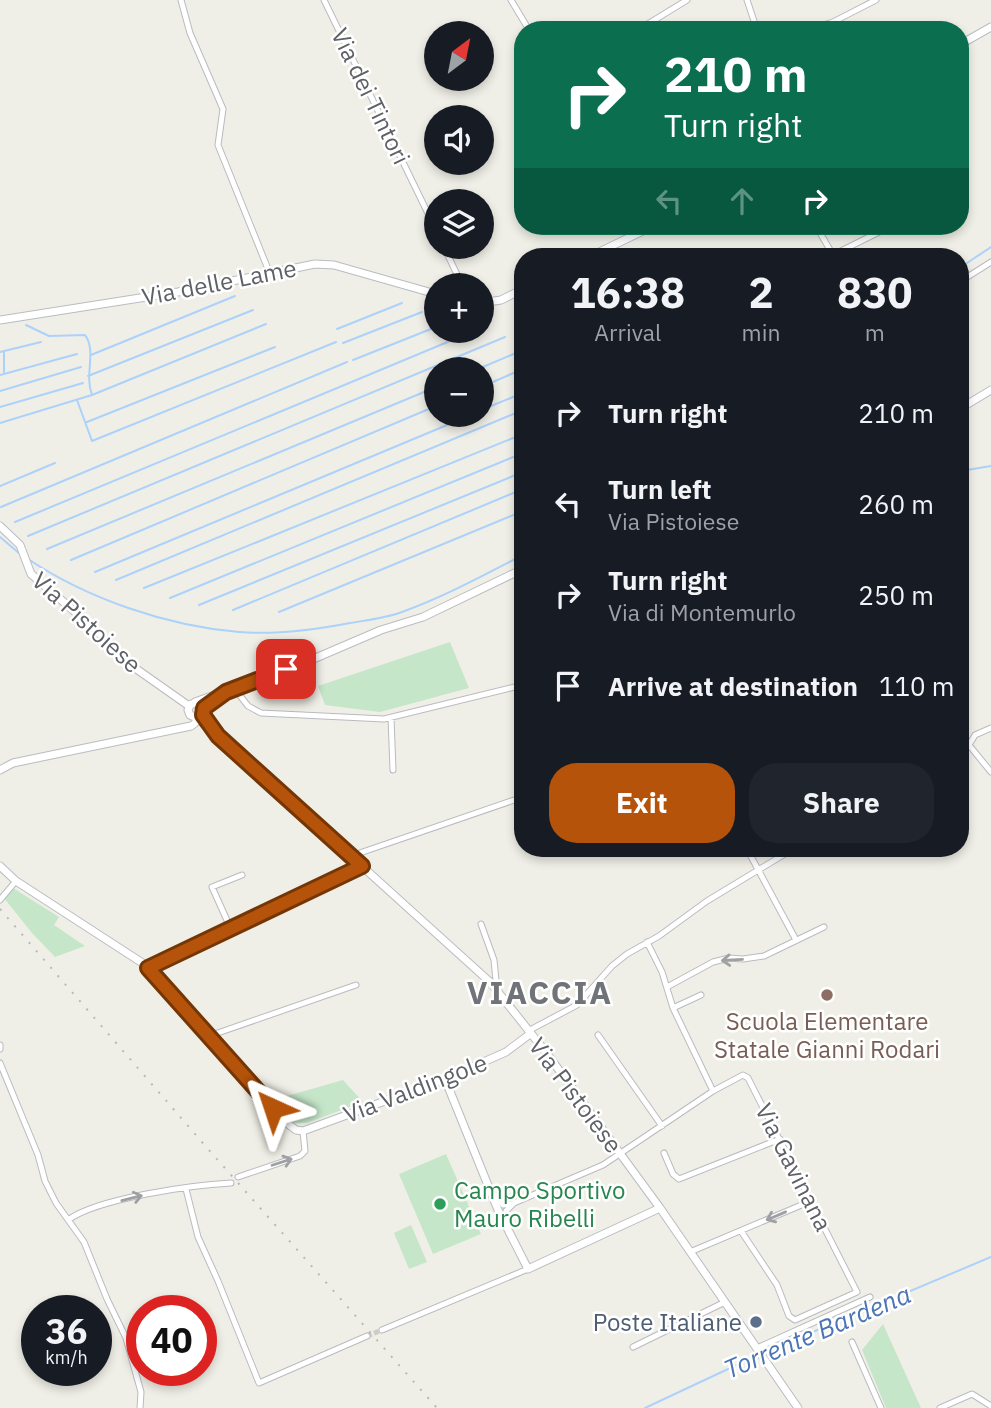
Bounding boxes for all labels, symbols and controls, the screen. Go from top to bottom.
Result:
north arrow [424,21,494,91]
map controls [424,21,494,427]
street label: Via dei Tintori [324,23,418,169]
text: 210 m [664,42,808,105]
icon: right [549,49,640,140]
text: Turn right [664,104,802,146]
button: sound [424,105,494,175]
icon: left [650,182,688,220]
icon: ahead [723,182,761,220]
icon: right [796,182,834,220]
button: layers [424,189,494,259]
street label: Via delle Lame [139,251,299,313]
text: 16:38 [570,265,685,320]
text: 2 [748,265,774,320]
text: 830 [837,265,913,320]
button: + [424,273,494,343]
text: Arrival [594,317,661,347]
text: min [742,317,780,347]
text: m [865,317,885,347]
button: − [424,357,494,427]
icon: right [549,394,587,432]
text: Turn right [608,396,727,430]
text: 210 m [858,396,934,430]
text: Turn left [608,472,711,506]
icon: left [549,485,587,523]
text: 260 m [858,487,934,521]
text: Via Pistoiese [608,506,739,536]
text: Turn right [608,563,727,597]
street label: Via Pistoiese [25,564,149,680]
icon: right [549,576,587,614]
text: 250 m [858,578,934,612]
text: Via di Montemurlo [608,597,796,627]
pin [256,639,316,699]
icon: arrive [267,650,305,688]
icon: arrive [549,667,587,705]
text: Arrive at destination [608,669,858,703]
text: 110 m [879,669,955,703]
button: Exit [549,763,735,843]
button: Share [749,763,934,843]
one-way arrow [721,953,744,966]
district label: VIACCIA [467,971,613,1013]
marker: Scuola Elementare Statale Gianni Rodari [819,987,835,1003]
place label: Scuola Elementare Statale Gianni Rodari [714,1005,940,1065]
street label: Via Pistoiese [522,1031,630,1159]
street label: Via Valdingole [339,1046,491,1130]
position arrow [236,1071,310,1145]
street label: Via Gavinana [748,1098,840,1236]
one-way arrow [270,1155,292,1167]
place label: Campo Sportivo Mauro Ribelli [454,1174,625,1234]
one-way arrow [120,1191,143,1204]
marker: Campo Sportivo Mauro Ribelli [432,1196,448,1212]
one-way arrow [765,1210,787,1223]
water label: Torrente Bardena [718,1276,916,1386]
speed limit sign: 40 [126,1295,217,1386]
place label: Poste Italiane [593,1306,742,1338]
text: 36 [45,1308,88,1354]
marker: Poste Italiane [748,1314,764,1330]
text: km/h [45,1346,88,1369]

